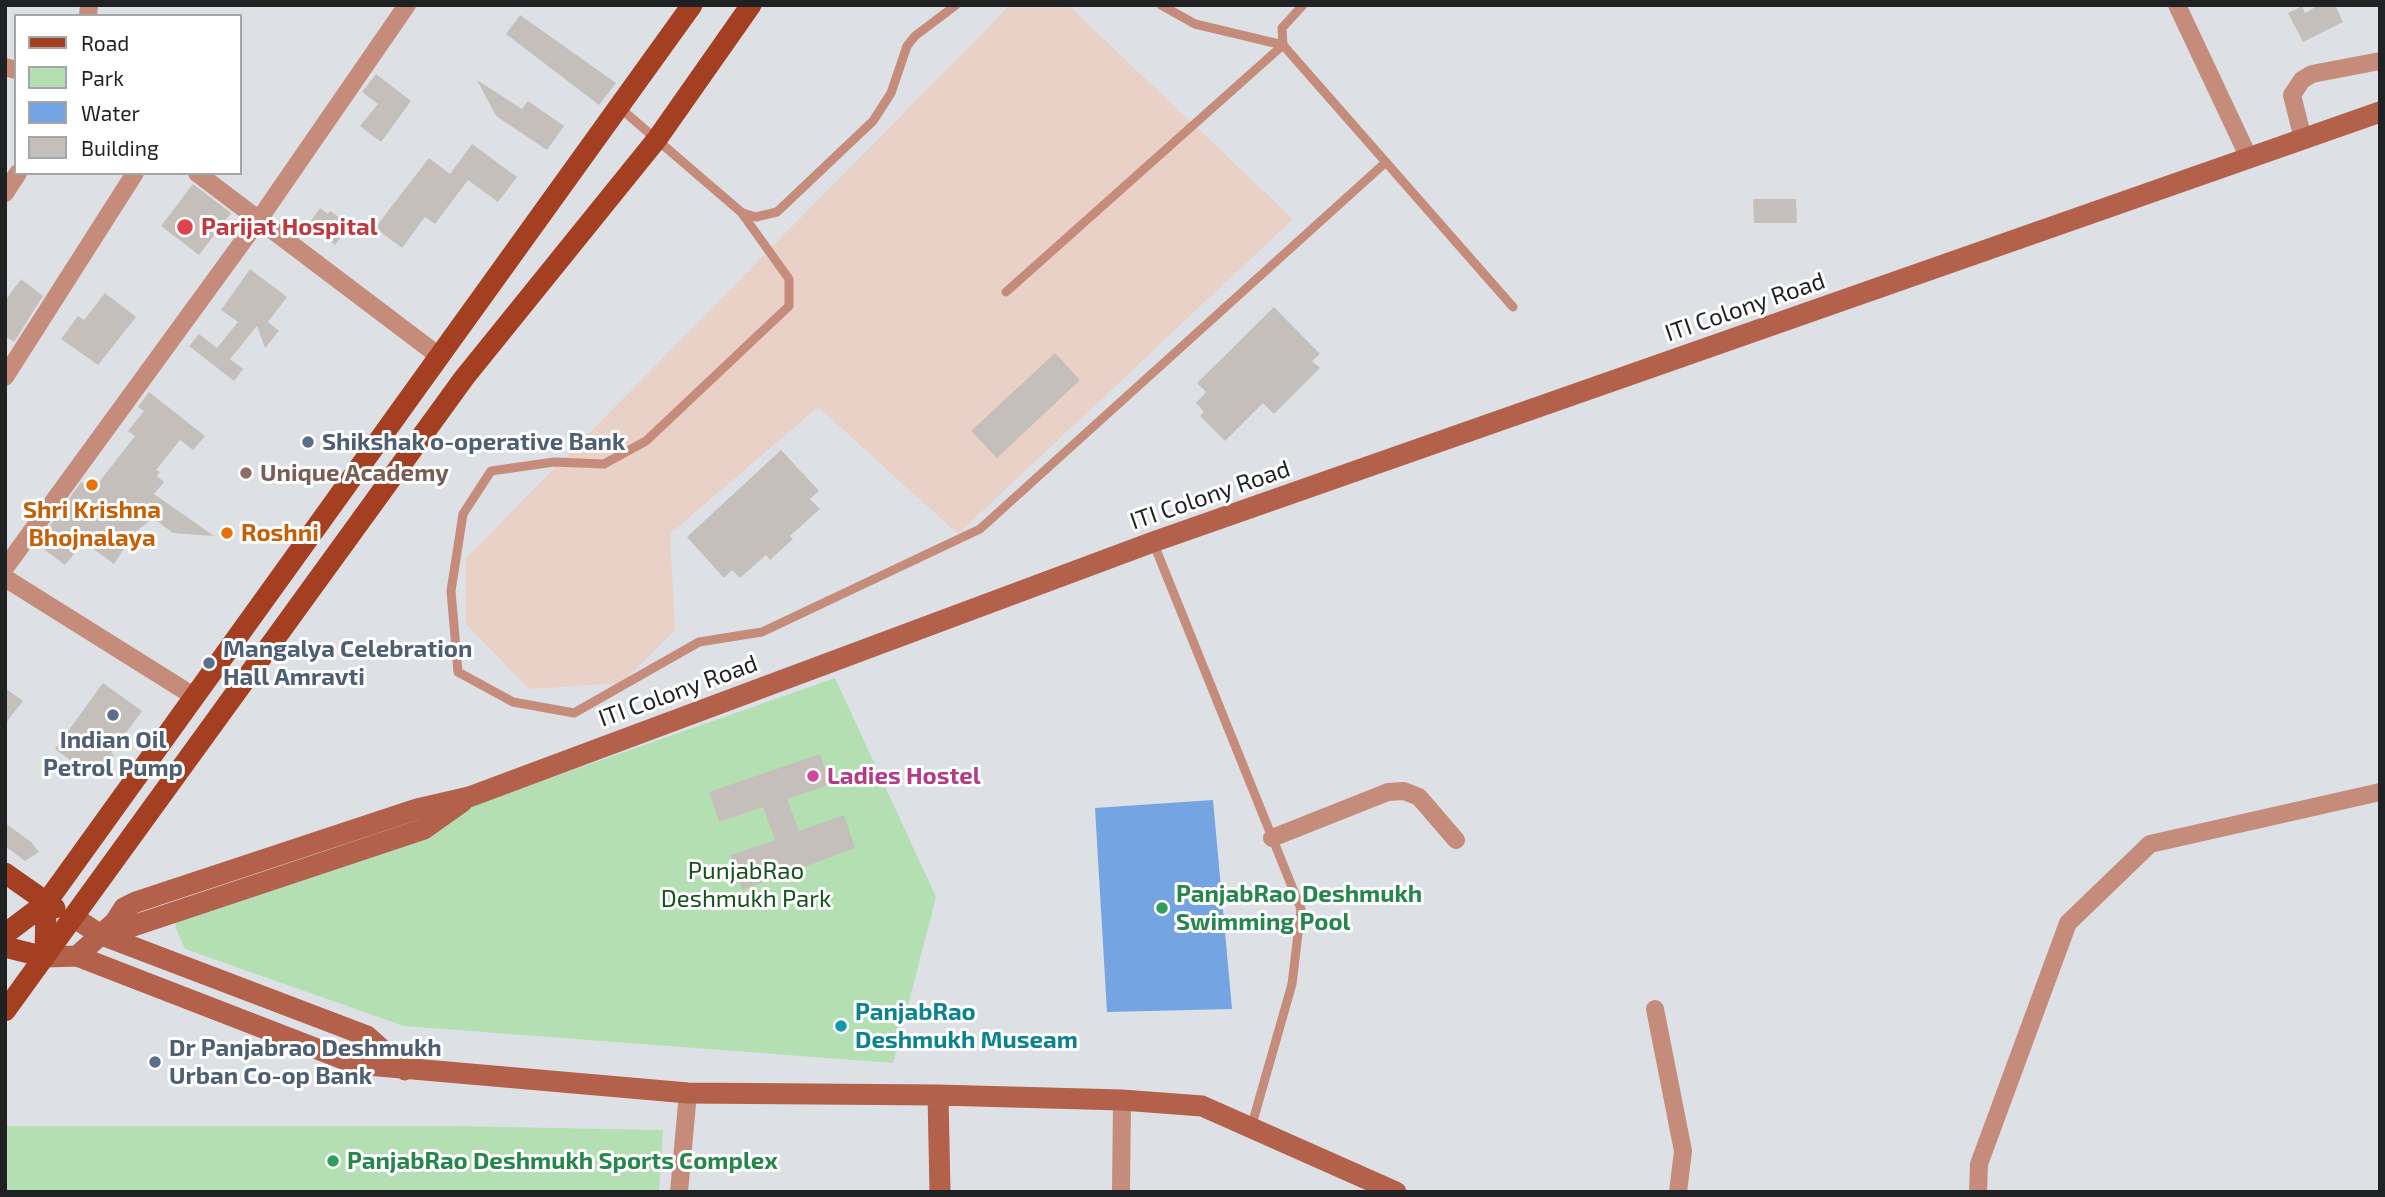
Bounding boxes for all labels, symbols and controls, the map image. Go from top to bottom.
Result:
legend [14,14,242,175]
text: Road [81,30,129,55]
text: Park [81,65,124,90]
text: Water [81,100,140,125]
text: Building [81,135,159,160]
place label: Parijat Hospital [201,213,378,241]
marker: Parijat Hospital [175,217,195,237]
street label: ITI Colony Road [1661,266,1829,348]
place label: Shikshak o-operative Bank [322,428,625,456]
marker: Shikshak o-operative Bank [300,434,316,450]
street label: ITI Colony Road [1126,454,1294,536]
place label: Unique Academy [260,459,449,487]
marker: Unique Academy [238,465,254,481]
marker: Shri Krishna Bhojnalaya [84,477,100,493]
place label: Shri Krishna Bhojnalaya [23,496,161,552]
place label: Roshni [241,519,319,547]
marker: Roshni [219,525,235,541]
place label: Mangalya Celebration Hall Amravti [223,635,472,691]
street label: ITI Colony Road [595,649,761,733]
marker: Mangalya Celebration Hall Amravti [201,655,217,671]
marker: Indian Oil Petrol Pump [105,707,121,723]
place label: Indian Oil Petrol Pump [43,726,183,782]
place label: Ladies Hostel [827,762,981,790]
marker: Ladies Hostel [805,768,821,784]
park label: PunjabRao Deshmukh Park [661,857,831,913]
place label: PanjabRao Deshmukh Swimming Pool [1176,880,1422,936]
marker: PanjabRao Deshmukh Swimming Pool [1154,900,1170,916]
place label: PanjabRao Deshmukh Museam [855,998,1078,1054]
marker: PanjabRao Deshmukh Museam [833,1018,849,1034]
place label: Dr Panjabrao Deshmukh Urban Co-op Bank [169,1034,442,1090]
marker: Dr Panjabrao Deshmukh Urban Co-op Bank [147,1054,163,1070]
place label: PanjabRao Deshmukh Sports Complex [347,1147,778,1175]
marker: PanjabRao Deshmukh Sports Complex [325,1153,341,1169]

